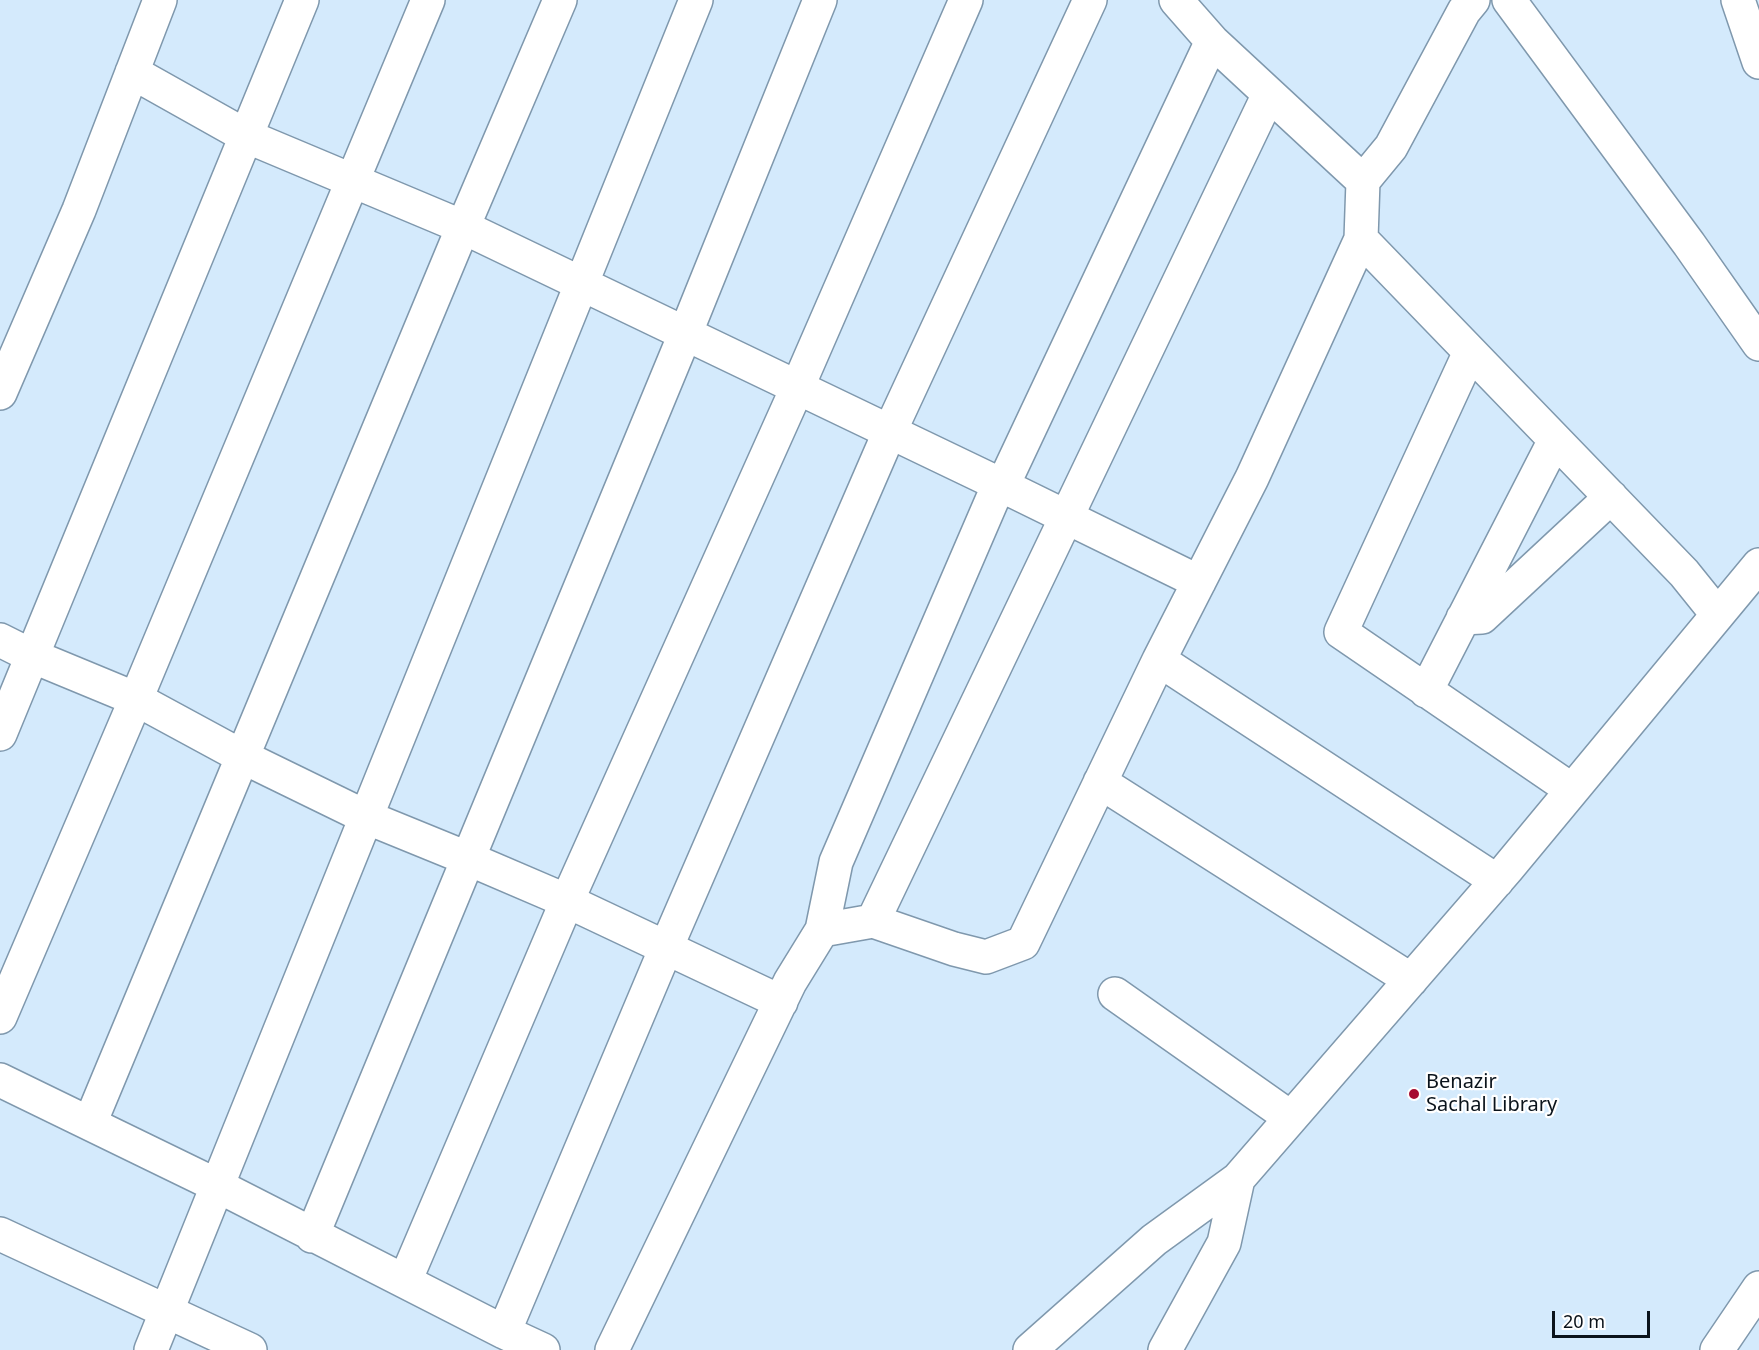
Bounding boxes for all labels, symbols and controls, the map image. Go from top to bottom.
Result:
place label: Benazir Sachal Library [1426,1070,1557,1117]
marker: Benazir Sachal Library [1407,1087,1421,1101]
scale bar [1555,1299,1652,1337]
text: 20 m [1563,1309,1605,1333]

